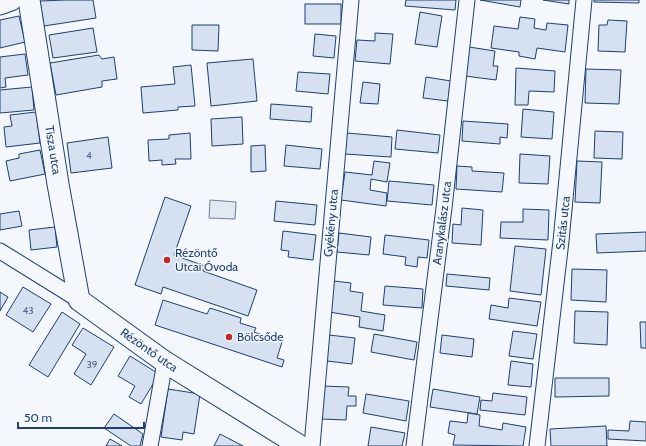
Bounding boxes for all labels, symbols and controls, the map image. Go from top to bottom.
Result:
street label: Tisza utca [42,124,65,176]
house number: 4 [86,149,92,162]
street label: Aranykalász utca [429,180,454,266]
street label: Gyékény utca [320,188,341,257]
street label: Szitás utca [552,195,573,251]
place label: Rézöntő Utcai Óvoda [175,245,238,274]
marker: Rézöntő Utcai Óvoda [162,255,172,265]
house number: 43 [22,304,34,317]
street label: Rézöntő utca [118,324,181,375]
place label: Bölcsőde [237,329,283,344]
marker: Bölcsőde [224,332,234,342]
house number: 39 [86,358,98,371]
scale bar [18,404,144,430]
text: 50 m [24,410,52,425]

